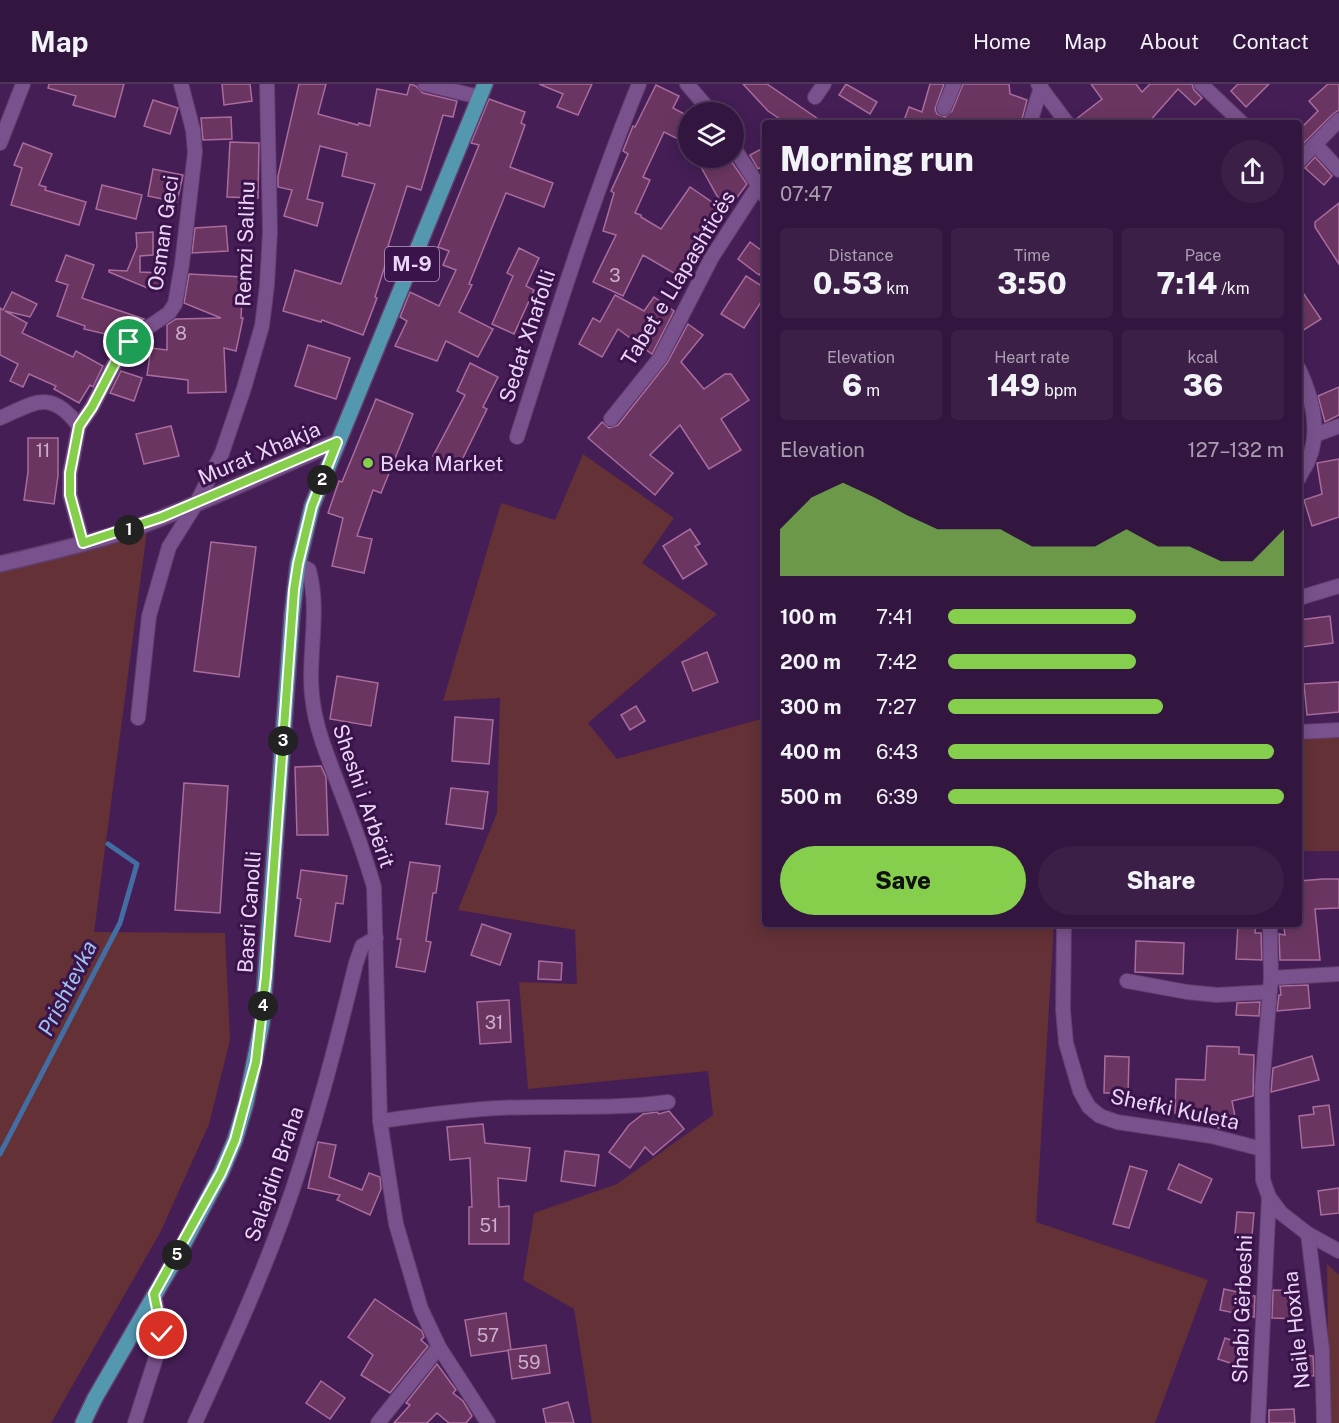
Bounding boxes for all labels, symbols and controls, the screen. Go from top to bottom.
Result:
text: Map [30,25,89,58]
text: Home [973,29,1031,54]
text: Map [1064,29,1107,54]
text: About [1140,29,1199,54]
text: Contact [1232,29,1309,54]
map controls [678,102,744,168]
button: layers [678,102,744,168]
text: Morning run [780,140,974,178]
button: share [1221,140,1284,203]
street label: Osman Geci [143,173,183,293]
street label: Remzi Salihu [230,181,260,307]
text: 07:47 [780,182,833,206]
street label: Tabet e Llapashticës [616,186,740,370]
text: Distance [829,246,893,265]
text: Time [1014,246,1050,265]
text: Pace [1185,246,1221,265]
road number: M-9 [385,247,439,281]
house number: 3 [609,265,621,286]
text: 0.53 [813,265,882,301]
text: 3:50 [997,265,1067,301]
text: 7:14 [1156,265,1217,301]
street label: Sedat Xhafolli [494,266,560,406]
text: km [882,279,909,298]
text: /km [1217,279,1250,298]
pin [103,316,154,367]
house number: 8 [175,323,187,344]
icon: arrive [112,325,145,358]
text: Elevation [827,348,895,367]
text: Heart rate [994,348,1070,367]
text: kcal [1188,348,1218,367]
text: 6 [842,367,862,403]
text: 149 [987,367,1040,403]
text: 36 [1183,367,1223,403]
text: m [862,381,880,400]
text: bpm [1040,381,1077,400]
street label: Murat Xhakja [194,416,324,490]
text: Elevation [780,438,865,462]
text: 127–132 m [1188,438,1284,462]
house number: 11 [36,440,50,461]
place label: Beka Market [380,451,504,476]
marker: Beka Market [361,456,375,470]
pin: 2 [307,465,337,495]
text: 2 [317,470,327,489]
pin: 1 [114,515,144,545]
text: 1 [126,520,132,539]
text: 100 m [780,605,837,629]
text: 7:41 [876,605,913,629]
text: 200 m [780,650,841,674]
text: 7:42 [876,650,917,674]
text: 300 m [780,695,841,719]
text: 7:27 [876,695,917,719]
street label: Sheshi i Arbërit [328,721,400,871]
pin: 3 [268,726,298,756]
text: 3 [278,731,288,750]
text: 400 m [780,740,841,764]
text: 6:43 [876,740,918,764]
text: 500 m [780,785,842,809]
text: 6:39 [876,785,918,809]
button: Save [780,846,1026,915]
button: Share [1038,846,1284,915]
street label: Basri Canolli [232,850,266,974]
water label: Prishtevka [32,936,102,1040]
pin: 4 [248,991,278,1021]
text: 4 [258,996,268,1015]
house number: 31 [485,1012,503,1033]
street label: Shefki Kuleta [1108,1083,1242,1135]
street label: Salajdin Braha [239,1103,309,1245]
house number: 51 [480,1215,498,1236]
street label: Shabi Gërbeshi [1227,1234,1257,1384]
pin: 5 [162,1240,192,1270]
text: 5 [172,1245,182,1264]
street label: Naile Hoxha [1277,1270,1315,1390]
pin [136,1308,187,1359]
icon: check [145,1317,178,1350]
house number: 57 [477,1325,499,1346]
house number: 59 [518,1352,540,1373]

